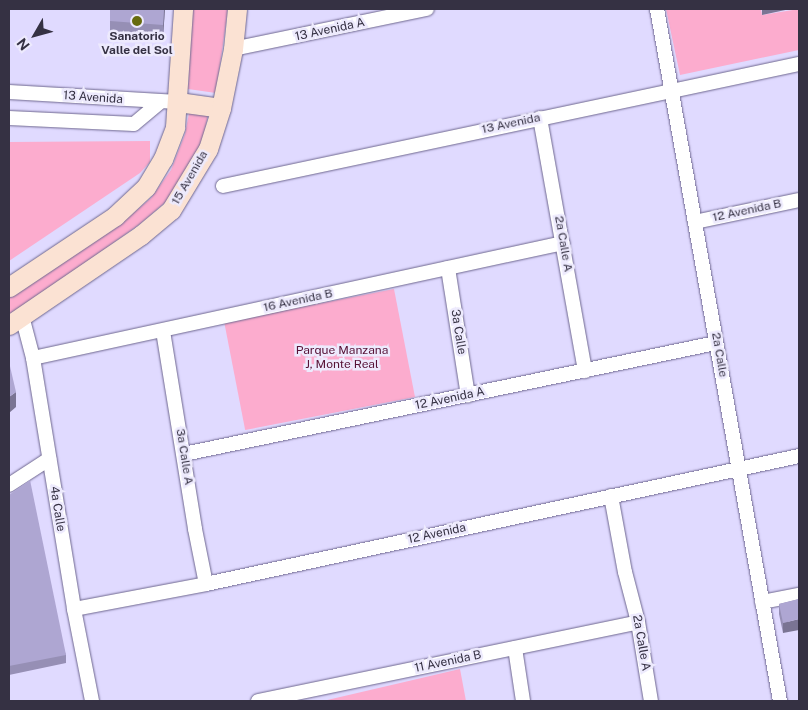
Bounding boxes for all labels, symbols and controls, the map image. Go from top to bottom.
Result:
north arrow [10,10,60,60]
marker: Sanatorio Valle del Sol [130,14,144,28]
street label: 13 Avenida A [294,16,366,44]
place label: Sanatorio Valle del Sol [101,30,173,58]
text: N [14,35,33,53]
street label: 13 Avenida [63,89,123,107]
street label: 13 Avenida [480,111,542,137]
street label: 15 Avenida [169,149,211,207]
street label: 12 Avenida B [711,197,783,225]
street label: 2a Calle A [551,215,575,273]
street label: 16 Avenida B [262,287,334,315]
street label: 3a Calle [447,308,469,356]
street label: 2a Calle [708,332,730,378]
park label: Parque Manzana J, Monte Real [296,344,388,372]
street label: 12 Avenida A [414,385,486,413]
street label: 3a Calle A [172,428,196,486]
street label: 4a Calle [46,485,68,533]
street label: 12 Avenida [407,521,467,547]
street label: 2a Calle A [629,614,653,672]
street label: 11 Avenida B [413,648,483,676]

